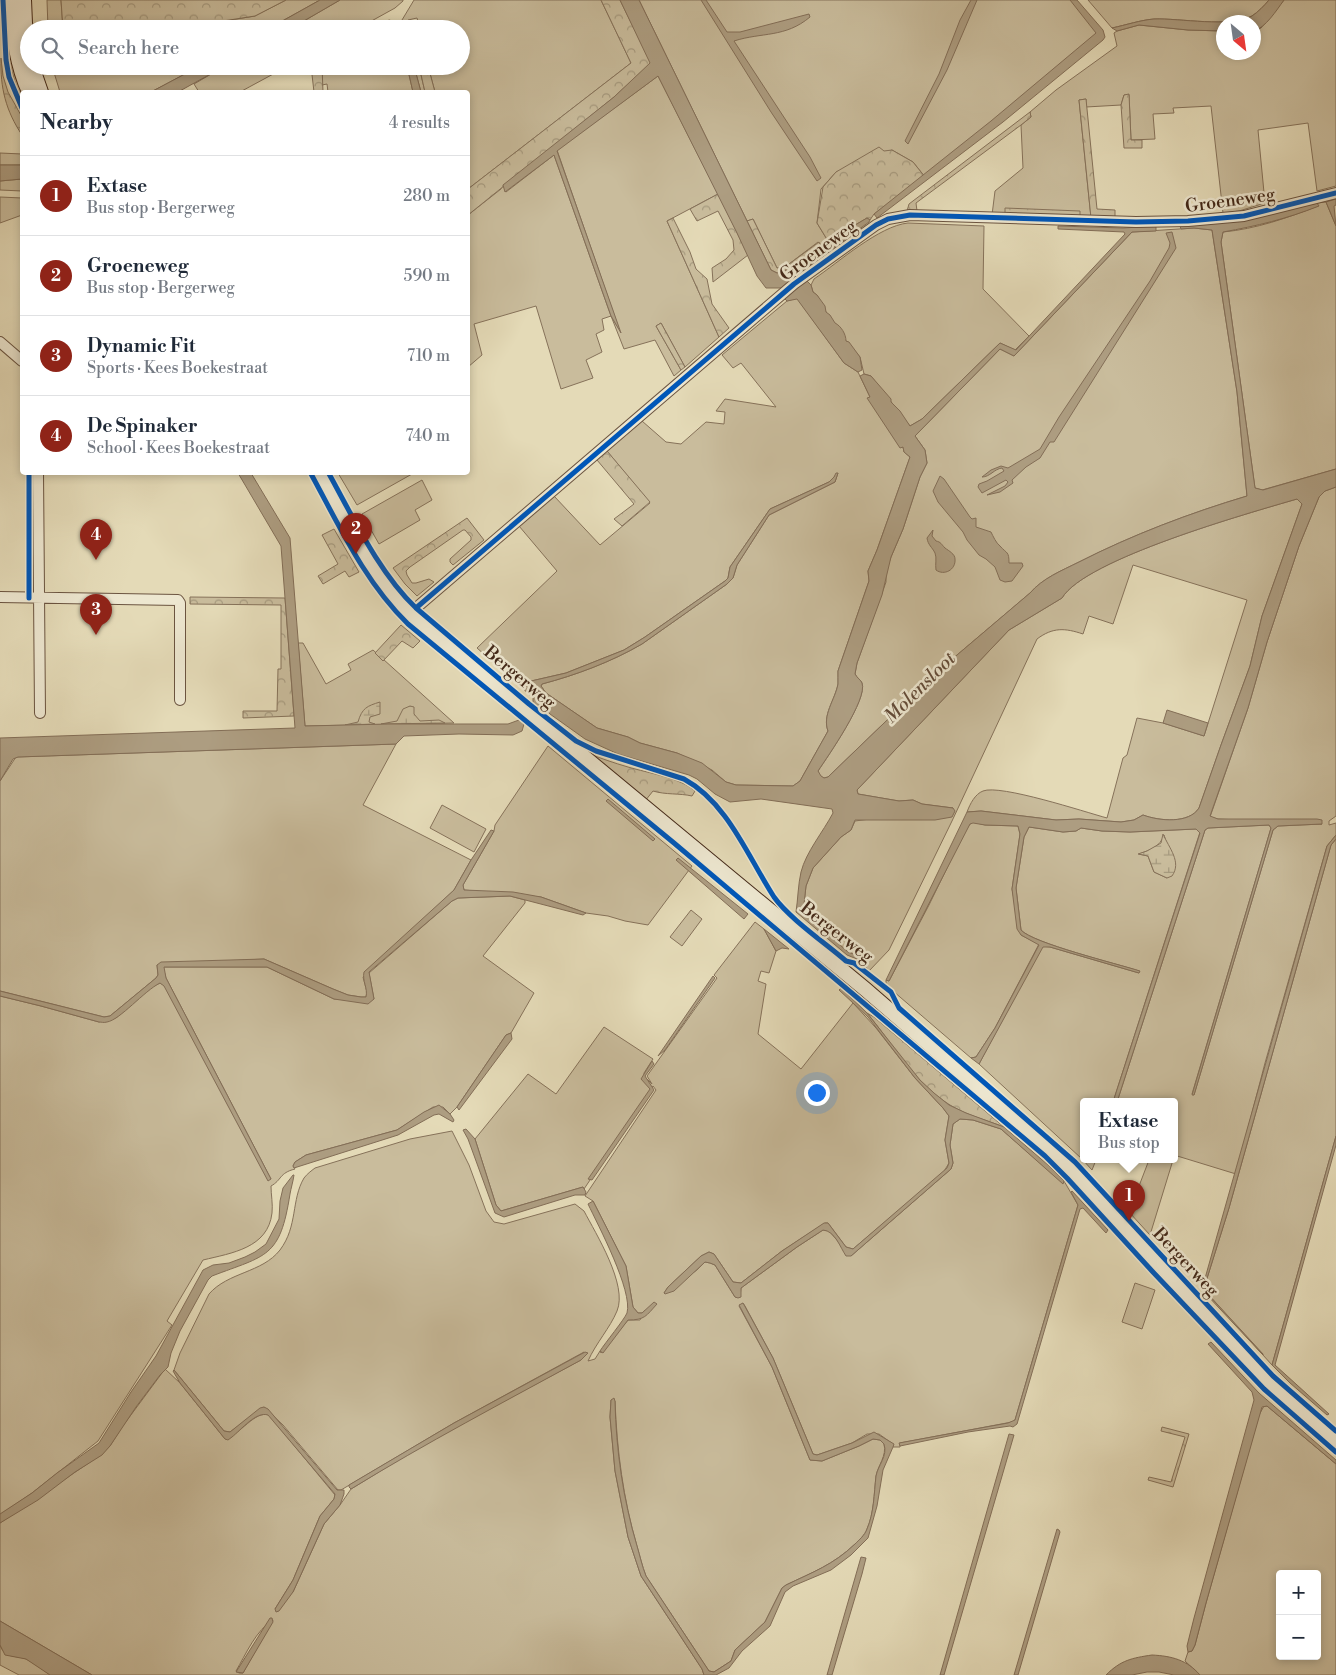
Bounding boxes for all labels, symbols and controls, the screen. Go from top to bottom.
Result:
north arrow [1216,15,1261,60]
search box [20,20,470,75]
icon: search [38,34,66,62]
text: Search here [78,36,179,60]
text: Nearby [40,110,113,136]
text: 4 results [389,113,450,133]
text: Extase [87,174,147,198]
street label: Groeneweg [1184,183,1277,218]
text: 1 [52,186,60,206]
text: 280 m [403,186,450,206]
text: Bus stop · Bergerweg [87,198,235,218]
street label: Groeneweg [775,214,862,286]
text: Groeneweg [87,254,189,278]
text: 2 [51,266,61,286]
text: 590 m [404,266,450,286]
text: Bus stop · Bergerweg [87,278,235,298]
text: Dynamic Fit [87,334,196,358]
text: 3 [51,346,61,366]
text: 710 m [407,346,450,366]
text: Sports · Kees Boekestraat [87,358,268,378]
text: De Spinaker [87,414,198,438]
text: 4 [51,426,61,446]
text: 740 m [405,426,450,446]
text: School · Kees Boekestraat [87,438,270,458]
pin: 2 [340,513,372,554]
pin: 4 [80,519,112,560]
pin: 3 [80,594,112,635]
street label: Bergerweg [478,640,561,715]
water label: Molensloot [879,646,961,729]
street label: Bergerweg [795,896,878,969]
your location [804,1080,830,1106]
popup [1080,1098,1178,1163]
text: Extase [1098,1109,1158,1133]
text: Bus stop [1098,1133,1160,1153]
pin: 1 [1113,1180,1145,1221]
street label: Bergerweg [1147,1222,1224,1302]
map controls [1276,1570,1321,1660]
button: + [1276,1570,1321,1615]
button: − [1276,1615,1321,1660]

